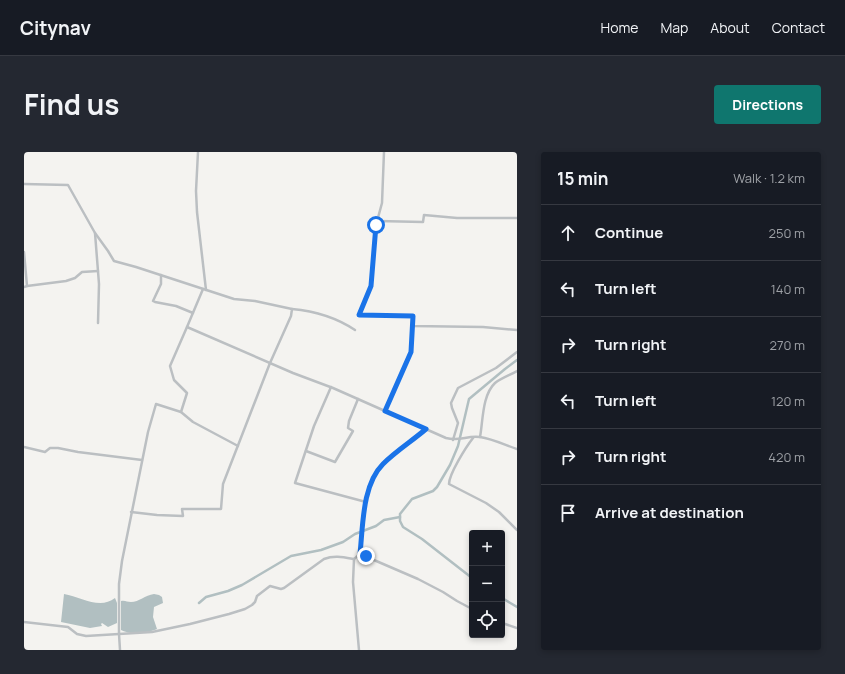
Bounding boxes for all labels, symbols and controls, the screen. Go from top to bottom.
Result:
text: Citynav [20,15,91,41]
text: Home [601,18,638,37]
text: Map [660,18,688,37]
text: About [710,18,750,37]
text: Contact [772,18,825,37]
text: Find us [24,85,119,123]
button: Directions [714,85,821,124]
text: 15 min [557,167,609,190]
text: Walk · 1.2 km [733,169,805,187]
route start [367,216,385,234]
icon: ahead [557,222,579,244]
text: Continue [595,222,663,243]
text: 250 m [769,224,805,242]
icon: left [557,278,579,300]
text: Turn left [595,278,657,299]
text: 140 m [771,280,805,298]
icon: right [557,334,579,356]
text: Turn right [595,334,666,355]
text: 270 m [770,336,805,354]
icon: left [557,390,579,412]
text: Turn left [595,390,657,411]
text: 120 m [771,392,805,410]
icon: right [557,446,579,468]
text: Turn right [595,446,666,467]
text: 420 m [768,448,805,466]
icon: arrive [557,502,579,524]
text: Arrive at destination [595,502,744,523]
map controls [469,530,505,638]
button: + [469,530,505,566]
route end [357,547,375,565]
button: − [469,566,505,602]
button: locate [469,602,505,638]

